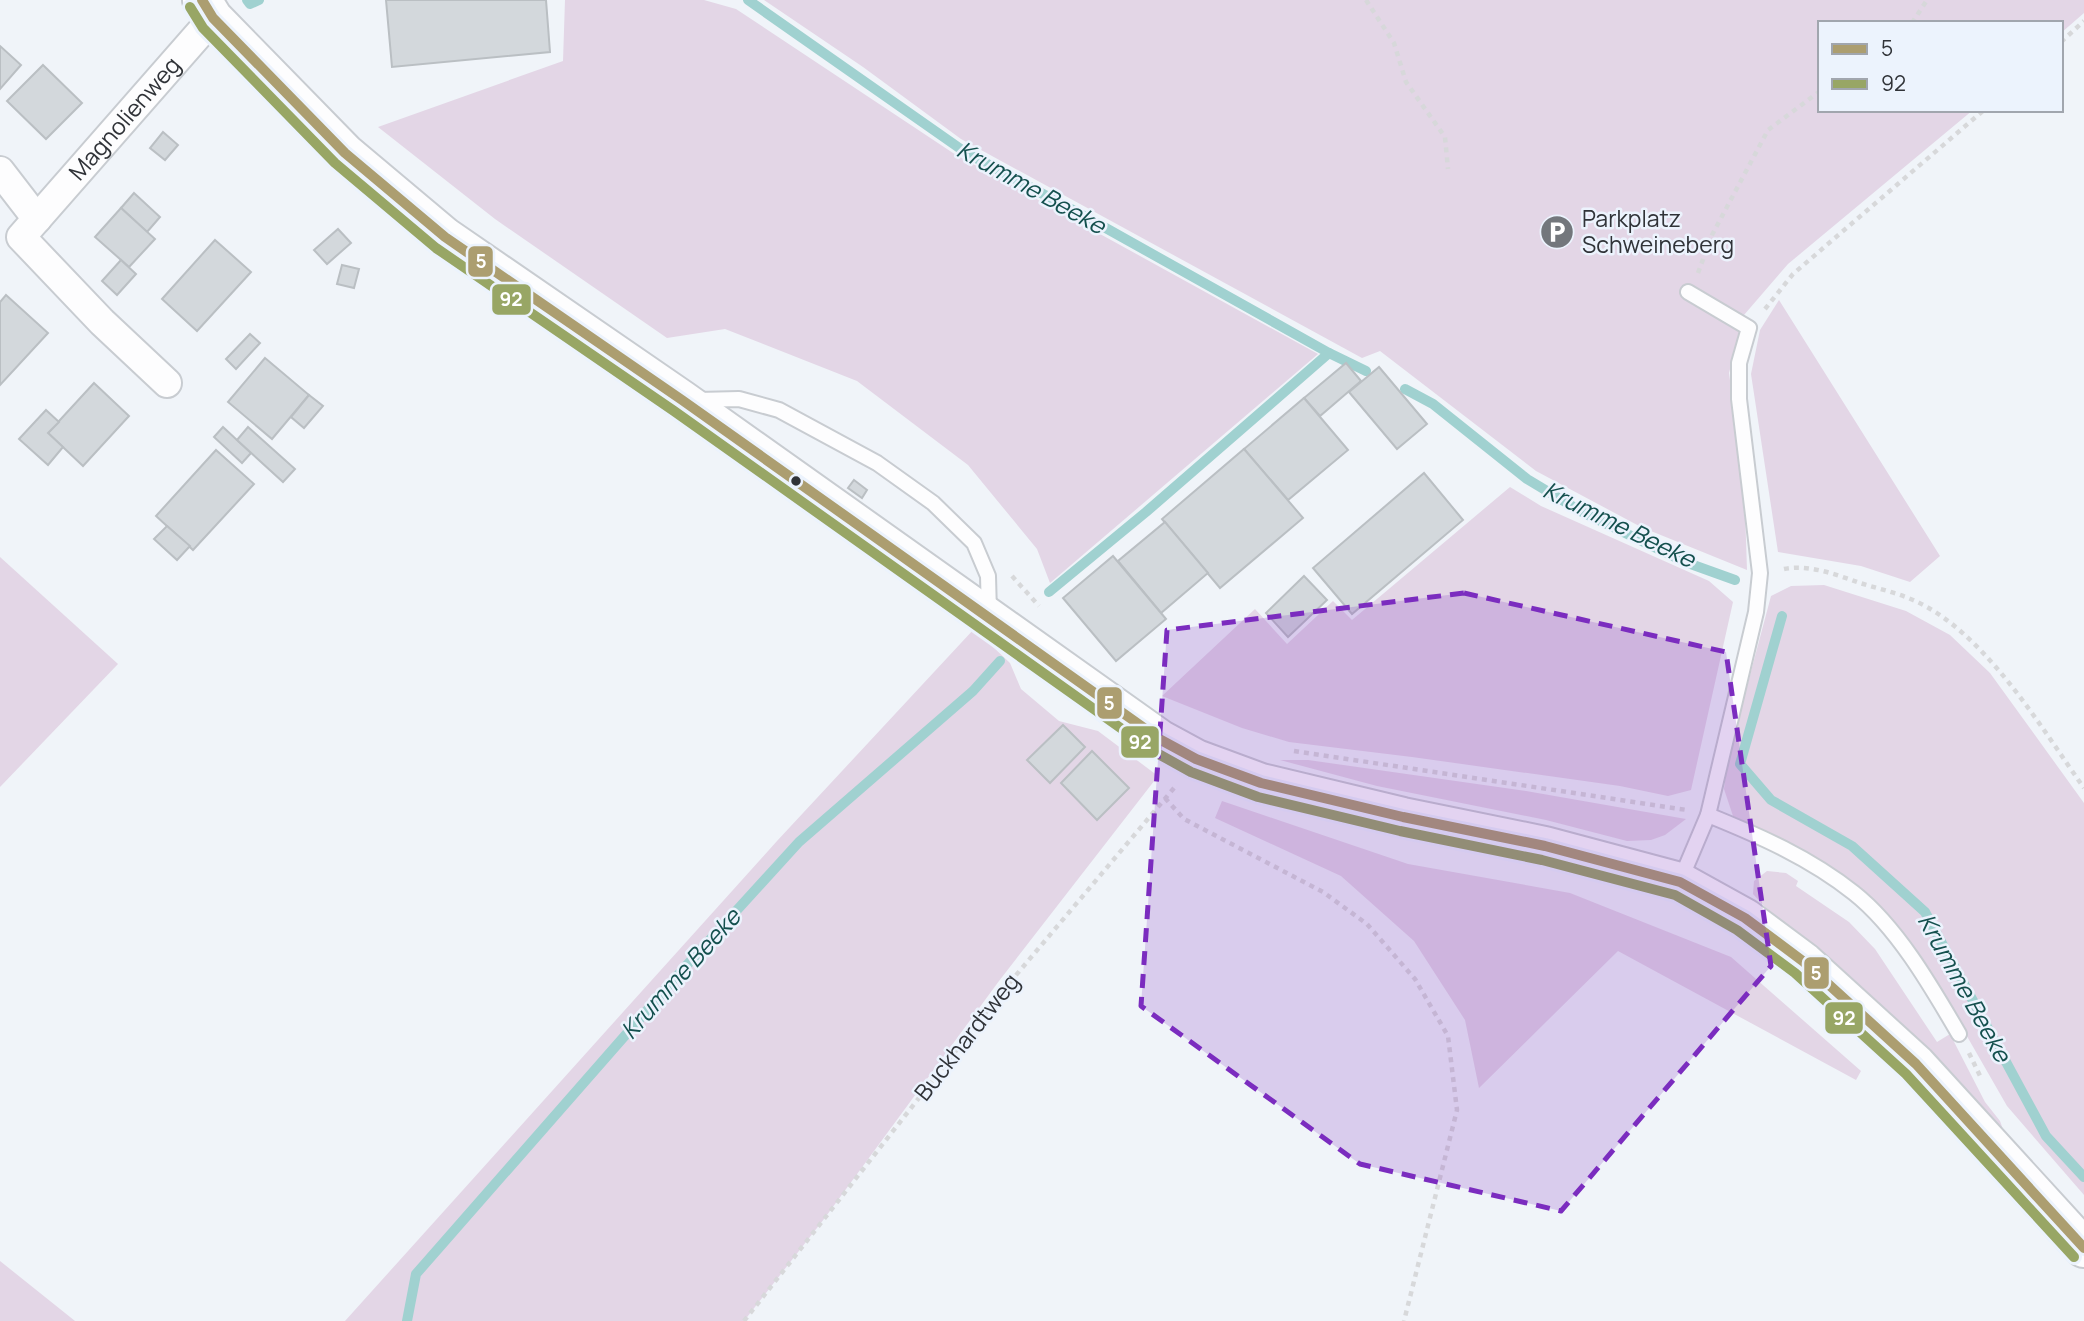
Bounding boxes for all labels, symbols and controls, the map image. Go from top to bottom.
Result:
legend [1818,21,2063,112]
text: 5 [1881,34,1893,62]
street label: Magnolienweg [61,49,187,187]
text: 92 [1881,69,1906,97]
water label: Krumme Beeke [952,132,1114,242]
place label: Parkplatz Schweineberg [1582,202,1734,260]
parking icon: Parkplatz Schweineberg [1538,213,1576,251]
line badge: 5 [467,245,494,278]
text: 5 [475,248,487,274]
line badge: 92 [491,283,532,316]
text: 92 [499,286,523,312]
water label: Krumme Beeke [1538,473,1703,576]
unlabelled marker [789,474,803,488]
line badge: 5 [1096,686,1123,720]
text: 5 [1103,690,1115,716]
line badge: 92 [1120,725,1160,759]
text: 92 [1128,729,1152,755]
water label: Krumme Beeke [612,899,749,1045]
water label: Krumme Beeke [1911,907,2021,1069]
line badge: 5 [1803,956,1830,990]
text: 5 [1810,960,1822,986]
street label: Buckhardtweg [906,966,1026,1107]
line badge: 92 [1824,1001,1864,1035]
text: 92 [1832,1005,1856,1031]

